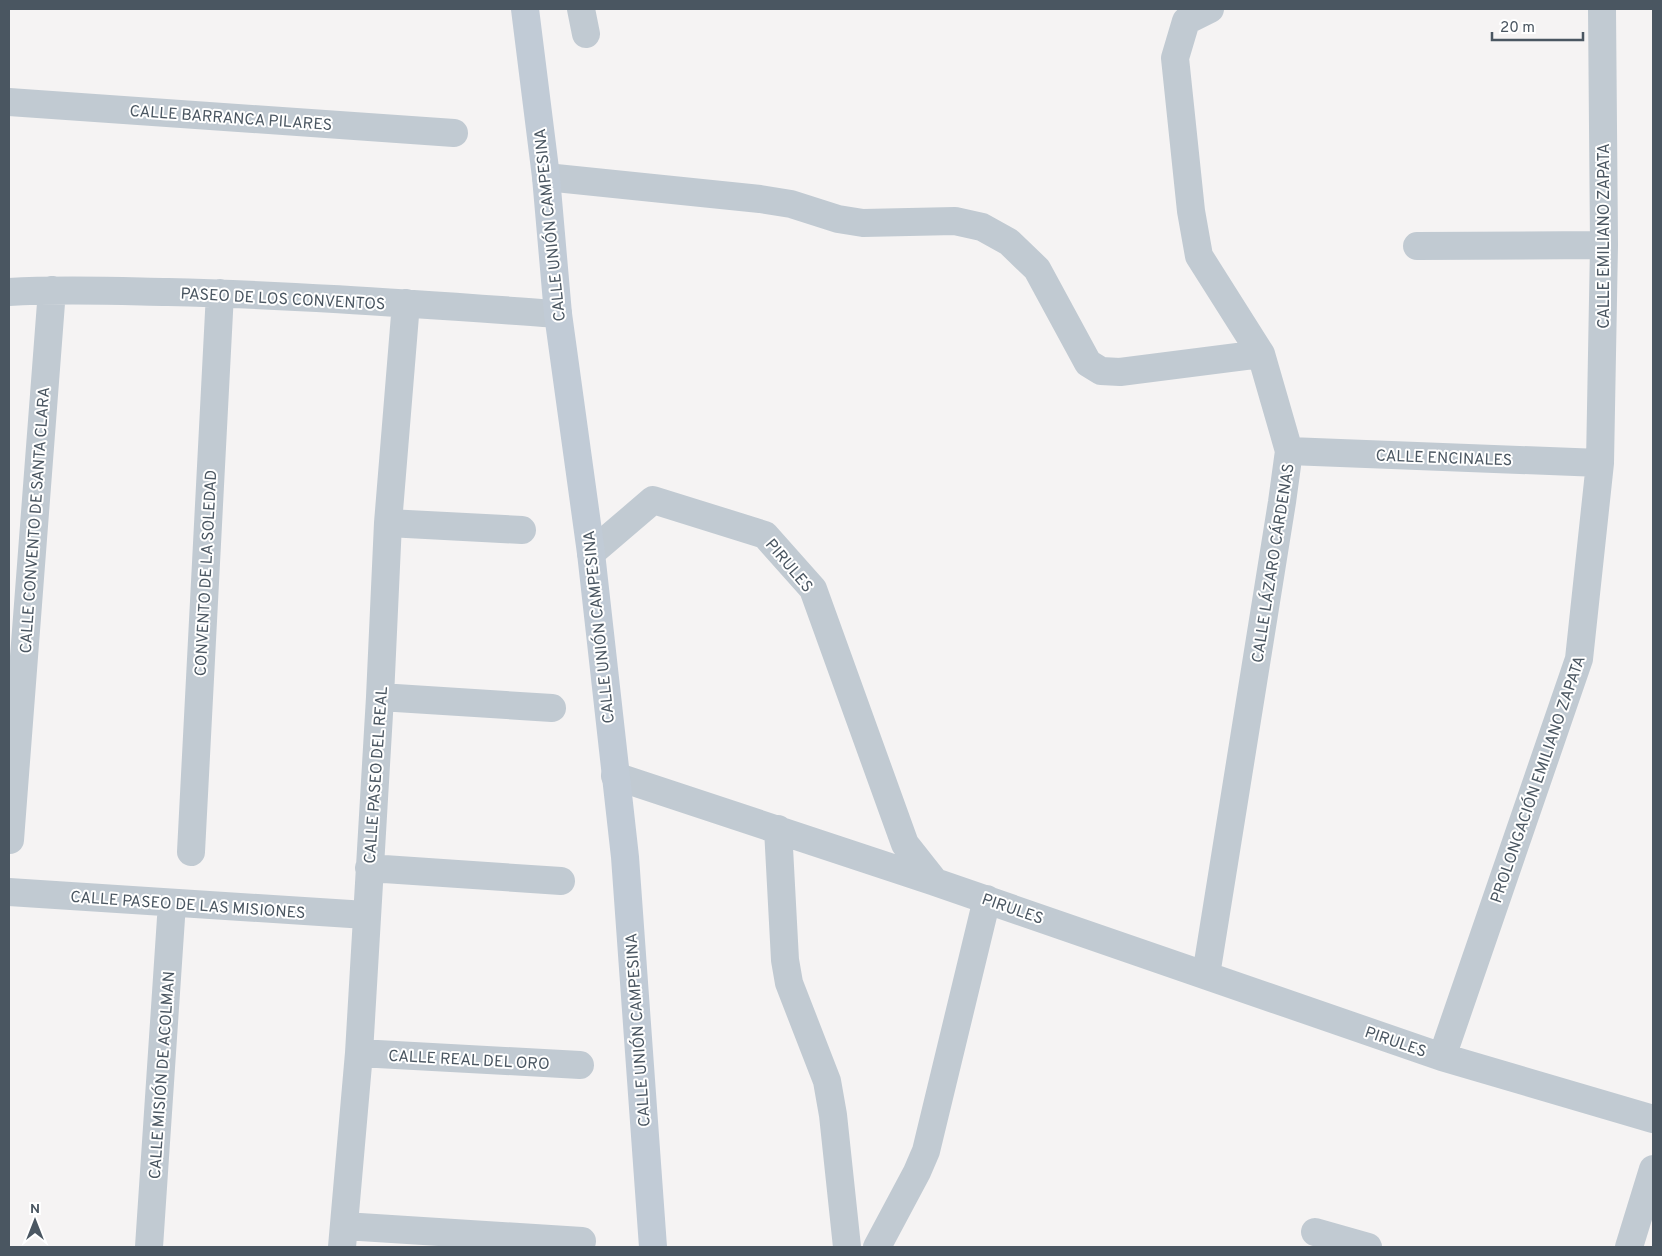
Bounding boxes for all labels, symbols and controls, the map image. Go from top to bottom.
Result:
scale bar [1492,10,1583,42]
text: 20 m [1500,19,1535,38]
street label: CALLE BARRANCA PILARES [129,102,333,136]
street label: CALLE UNIÓN CAMPESINA [529,127,571,323]
street label: CALLE EMILIANO ZAPATA [1595,143,1615,329]
street label: PASEO DE LOS CONVENTOS [180,285,386,315]
street label: CALLE CONVENTO DE SANTA CLARA [17,386,55,654]
street label: CALLE ENCINALES [1375,447,1513,471]
street label: CALLE LÁZARO CÁRDENAS [1246,462,1300,664]
street label: CONVENTO DE LA SOLEDAD [192,469,222,677]
street label: CALLE UNIÓN CAMPESINA [578,529,620,725]
street label: PIRULES [760,535,817,597]
street label: PROLONGACIÓN EMILIANO ZAPATA [1485,653,1591,906]
street label: CALLE PASEO DEL REAL [361,686,393,864]
street label: CALLE PASEO DE LAS MISIONES [70,888,306,924]
street label: PIRULES [979,890,1046,930]
street label: CALLE UNIÓN CAMPESINA [620,932,656,1128]
street label: CALLE MISIÓN DE ACOLMAN [144,970,180,1180]
street label: PIRULES [1362,1023,1429,1063]
street label: CALLE REAL DEL ORO [388,1047,550,1075]
north arrow [10,1196,60,1246]
text: N [30,1201,40,1218]

